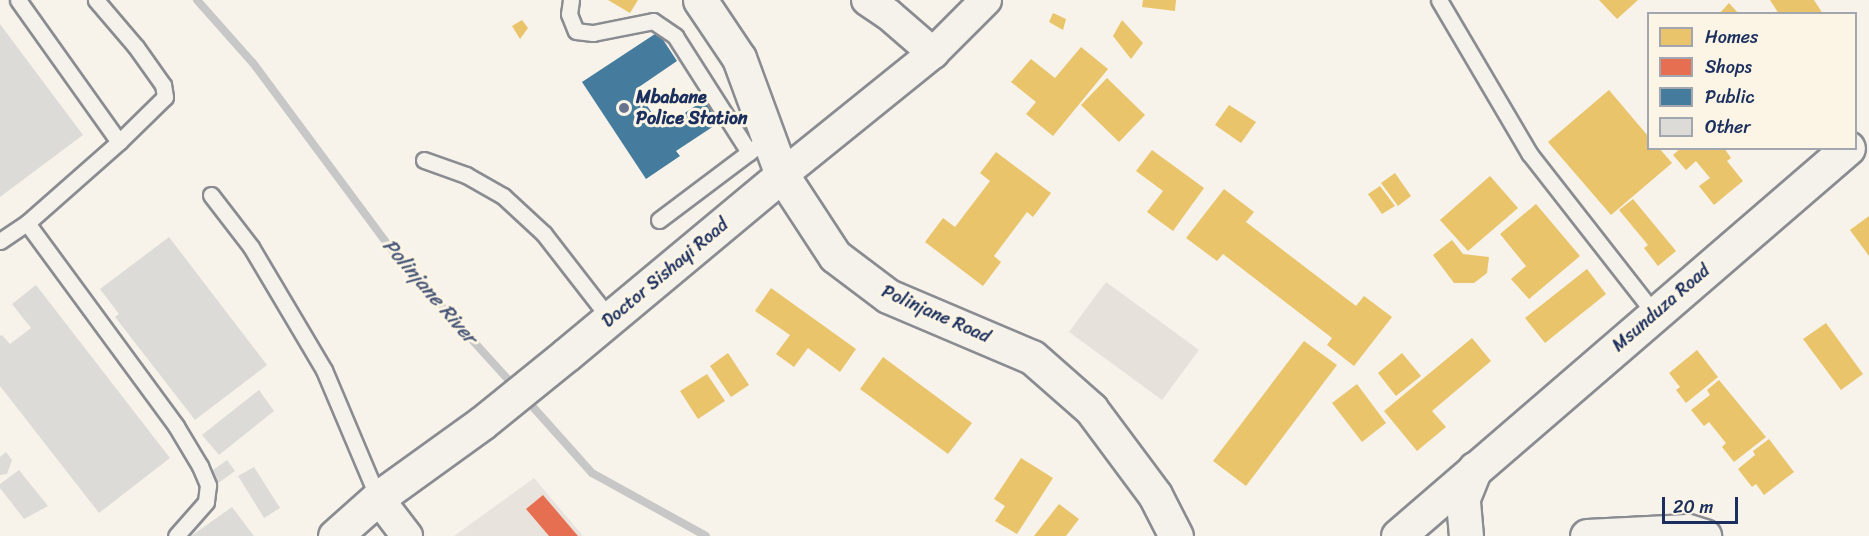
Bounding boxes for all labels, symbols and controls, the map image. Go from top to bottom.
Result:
legend [1647,12,1857,150]
text: Homes [1705,21,1758,53]
text: Shops [1705,51,1752,83]
text: Public [1705,81,1755,113]
place label: Mbabane Police Station [636,87,748,130]
marker: Mbabane Police Station [617,101,631,115]
text: Other [1705,111,1751,143]
street label: Doctor Sishayi Road [597,214,733,332]
water label: Polinjane River [378,233,482,349]
street label: Msunduza Road [1608,260,1714,356]
street label: Polinjane Road [878,280,994,348]
scale bar [1665,485,1742,523]
text: 20 m [1673,491,1713,523]

